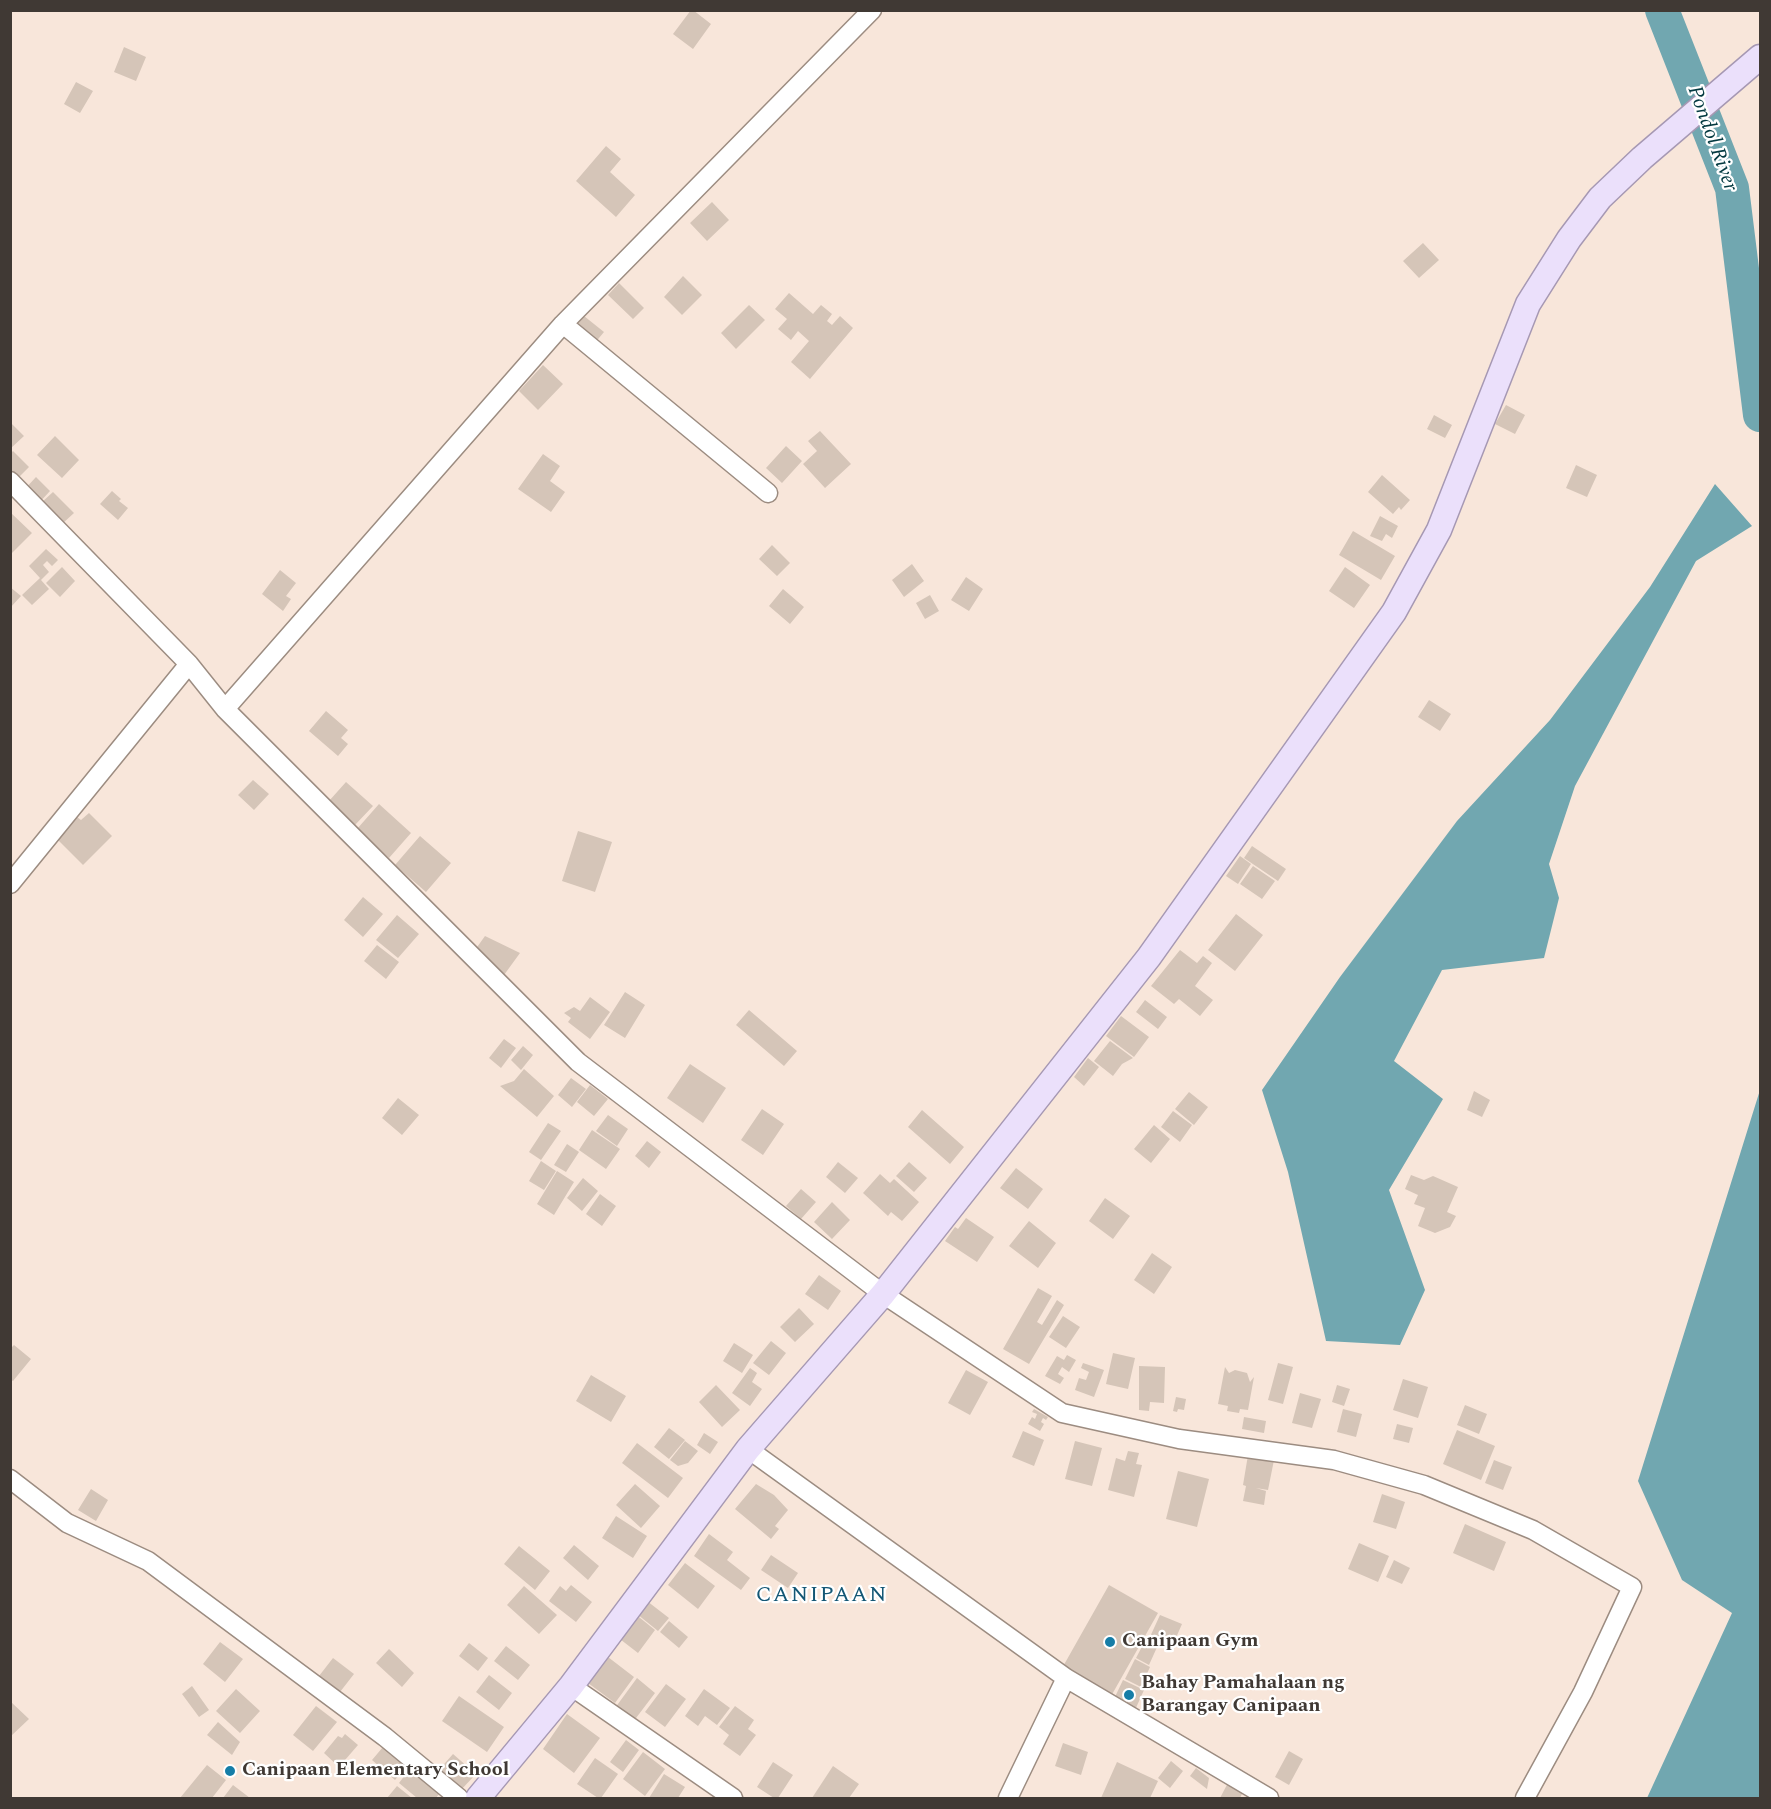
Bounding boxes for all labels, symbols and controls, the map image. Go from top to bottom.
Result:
water label: Pondol River [1680,83,1742,195]
district label: CANIPAAN [756,1584,888,1610]
place label: Canipaan Gym [1122,1630,1259,1654]
marker: Canipaan Gym [1103,1635,1117,1649]
place label: Bahay Pamahalaan ng Barangay Canipaan [1141,1672,1345,1719]
marker: Bahay Pamahalaan ng Barangay Canipaan [1122,1688,1136,1702]
place label: Canipaan Elementary School [242,1759,509,1783]
marker: Canipaan Elementary School [223,1764,237,1778]

